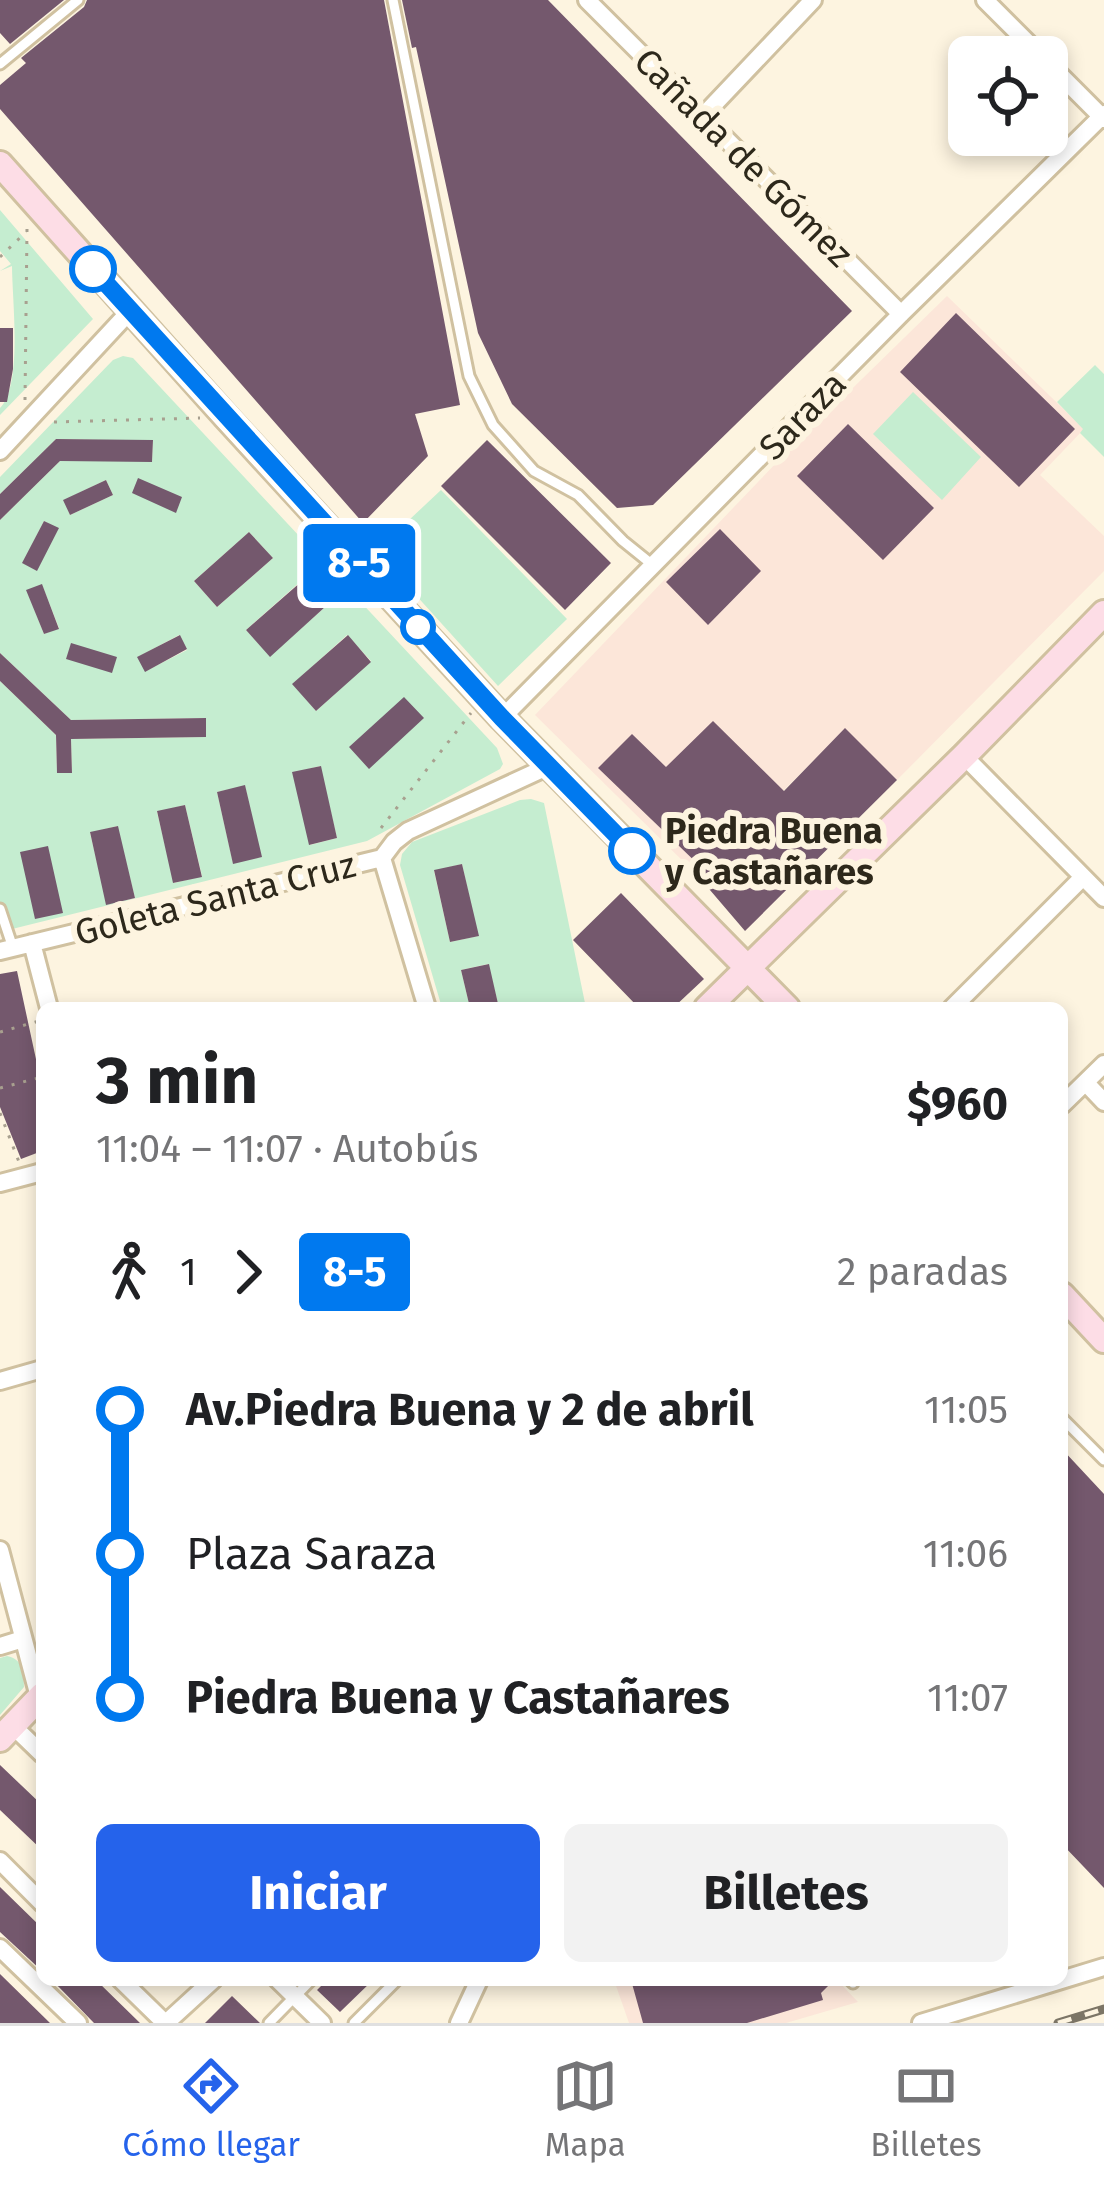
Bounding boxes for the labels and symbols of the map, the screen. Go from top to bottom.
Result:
street label: Cañada de Gómez [625,39,862,276]
unlabelled marker [71,247,115,291]
street label: Saraza [750,362,855,469]
line badge: 8-5 [290,524,428,602]
unlabelled marker [402,611,434,643]
place label: Piedra Buena y Castañares [664,809,883,894]
marker: Piedra Buena y Castañares [610,829,654,873]
street label: Goleta Santa Cruz [70,843,360,955]

